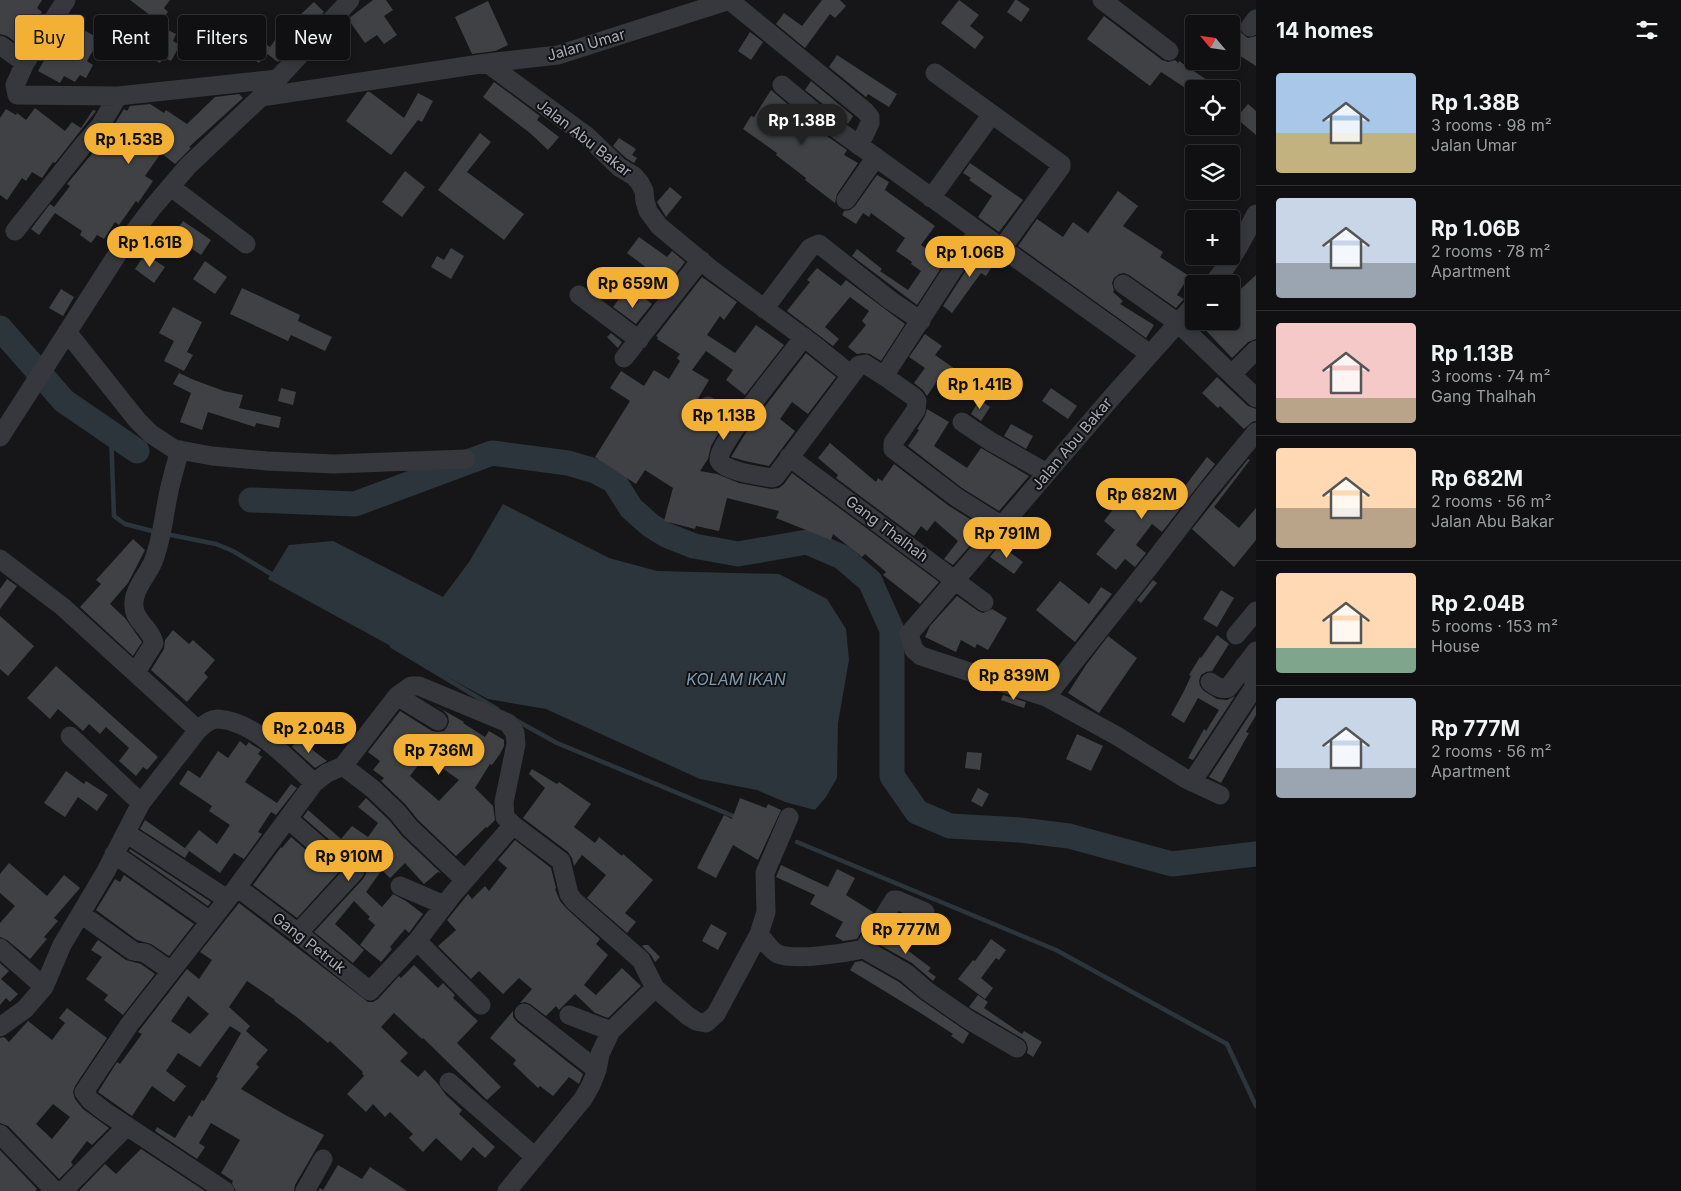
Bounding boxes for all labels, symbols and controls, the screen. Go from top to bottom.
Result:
chip: Buy [15,15,84,60]
chip: Rent [94,15,168,60]
chip: Filters [178,15,266,60]
chip: New [276,15,350,60]
north arrow [1185,15,1240,70]
map controls [1185,15,1240,330]
icon: filters [1633,16,1661,44]
text: 14 homes [1276,18,1374,43]
street label: Jalan Umar [545,24,628,65]
button: locate [1185,80,1240,135]
text: Rp 1.38B [1431,90,1520,115]
icon: home [1316,93,1376,153]
street label: Jalan Abu Bakar [533,95,636,181]
pin: Rp 1.38B [750,104,854,146]
text: Rp 1.38B [768,110,836,130]
text: 3 rooms · 98 m² [1431,115,1552,135]
pin: Rp 1.53B [77,122,181,165]
text: Rp 1.53B [95,129,163,149]
text: Jalan Umar [1431,135,1517,155]
button: layers [1185,145,1240,200]
button: + [1185,210,1240,265]
text: Rp 1.06B [1431,216,1520,241]
icon: home [1316,218,1376,278]
pin: Rp 1.61B [98,226,202,268]
text: Rp 1.61B [118,232,182,252]
pin: Rp 1.06B [918,236,1022,278]
text: 2 rooms · 78 m² [1431,241,1551,261]
text: Rp 1.06B [936,242,1004,262]
text: Apartment [1431,261,1511,281]
pin: Rp 659M [587,266,679,309]
text: Rp 659M [598,273,668,293]
button: − [1185,275,1240,330]
text: Rp 1.13B [1431,341,1514,366]
icon: home [1316,343,1376,403]
text: 3 rooms · 74 m² [1431,366,1550,386]
pin: Rp 1.41B [928,368,1032,410]
text: Rp 1.41B [948,374,1012,394]
text: Gang Thalhah [1431,386,1536,406]
street label: Jalan Abu Bakar [1027,393,1116,494]
pin: Rp 1.13B [672,398,776,441]
text: Rp 1.13B [693,405,756,425]
text: Rp 682M [1431,466,1523,491]
icon: home [1316,468,1376,528]
pin: Rp 682M [1096,478,1188,520]
text: Rp 682M [1107,484,1177,504]
street label: Gang Thalhah [842,491,932,566]
text: 2 rooms · 56 m² [1431,491,1552,511]
text: Jalan Abu Bakar [1431,511,1554,531]
pin: Rp 791M [961,516,1053,559]
text: Rp 791M [974,523,1040,543]
text: Rp 2.04B [1431,591,1525,616]
icon: home [1316,593,1376,653]
text: 5 rooms · 153 m² [1431,616,1558,636]
text: House [1431,636,1480,656]
pin: Rp 839M [968,658,1060,701]
text: Rp 839M [979,665,1049,685]
water label: KOLAM IKAN [686,669,786,689]
pin: Rp 2.04B [257,712,361,754]
text: Rp 777M [1431,716,1520,741]
text: Rp 2.04B [273,718,345,738]
icon: home [1316,718,1376,778]
pin: Rp 736M [393,734,485,776]
text: Rp 736M [404,740,474,760]
text: 2 rooms · 56 m² [1431,741,1552,761]
text: Apartment [1431,761,1511,781]
pin: Rp 910M [303,840,395,882]
text: Rp 910M [315,846,383,866]
street label: Gang Petruk [269,908,350,978]
pin: Rp 777M [860,912,952,955]
text: Rp 777M [872,919,940,939]

